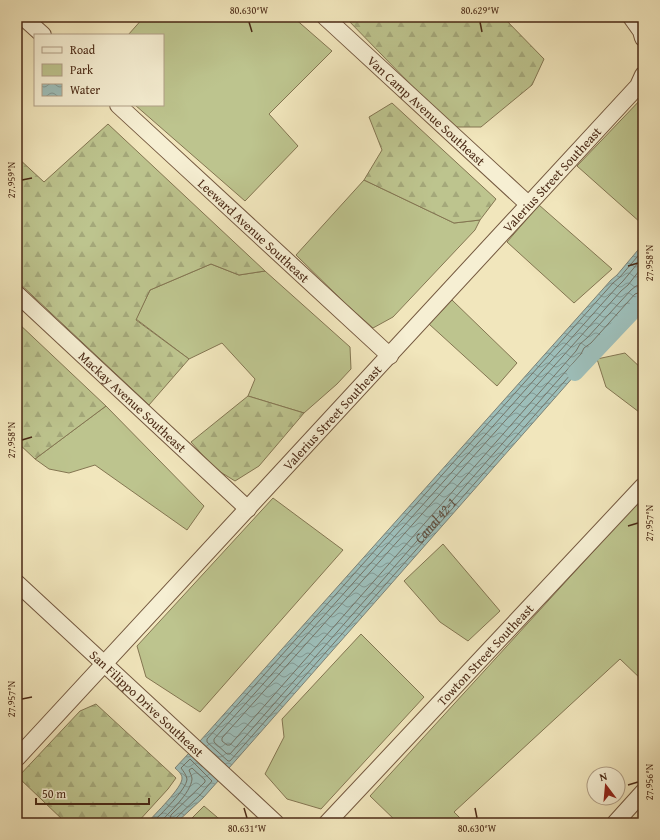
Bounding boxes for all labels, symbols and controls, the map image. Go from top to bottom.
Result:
text: 80.630°W [230,3,269,18]
text: 80.629°W [461,3,500,18]
legend [34,34,164,106]
text: Road [70,41,96,58]
street label: Van Camp Avenue Southeast [363,51,490,171]
text: Park [70,61,94,78]
text: Water [70,81,100,98]
street label: Valerius Street Southeast [499,122,606,237]
text: 27.959°N [4,161,19,198]
street label: Leeward Avenue Southeast [194,174,314,287]
text: 27.958°N [642,244,657,281]
street label: Mackay Avenue Southeast [74,347,191,457]
street label: Valerius Street Southeast [279,360,386,475]
text: 27.958°N [4,421,19,458]
water label: Canal 42-1 [409,493,461,548]
text: 27.957°N [642,504,657,541]
street label: Towton Street Southeast [433,599,538,710]
street label: San Filippo Drive Southeast [85,646,208,762]
text: 27.957°N [4,680,19,717]
text: 27.956°N [642,763,657,800]
north arrow [586,766,626,806]
text: N [598,768,610,785]
scale bar [36,780,149,806]
text: 50 m [42,785,66,802]
text: 80.631°W [228,821,267,836]
text: 80.630°W [458,821,497,836]

